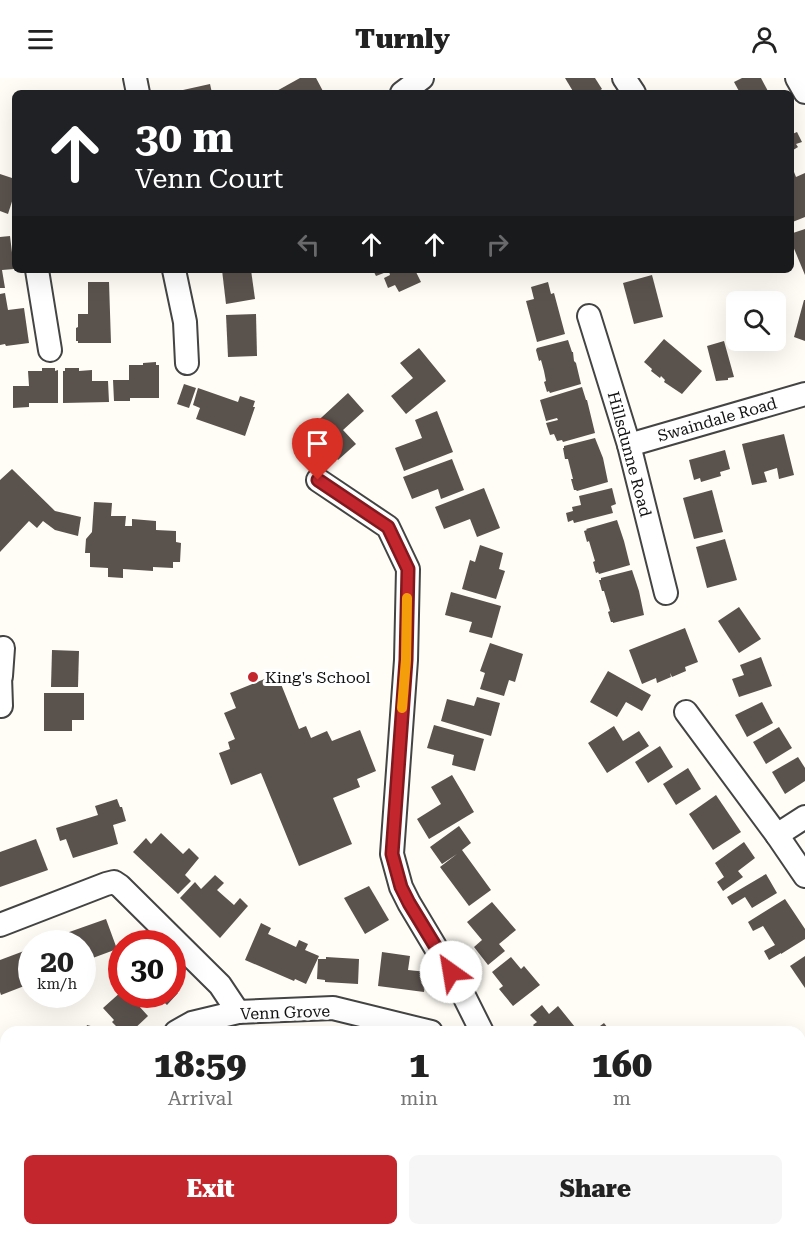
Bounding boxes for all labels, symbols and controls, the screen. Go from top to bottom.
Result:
icon: menu [24,23,57,56]
text: Turnly [355,23,450,55]
icon: person [748,23,781,56]
text: 30 m [135,113,233,162]
icon: ahead [36,114,114,192]
text: Venn Court [135,163,283,195]
icon: left [292,228,325,261]
icon: ahead [355,228,388,261]
icon: ahead [418,228,451,261]
icon: right [481,228,514,261]
map controls [726,291,786,351]
button: search [726,291,786,351]
street label: Hillsdunne Road [604,389,655,519]
street label: Swaindale Road [655,393,779,446]
pin [292,418,343,480]
icon: arrive [301,427,334,460]
place label: King's School [265,668,371,687]
marker: King's School [246,670,260,684]
speed limit sign: 30 [108,930,186,1008]
position arrow [419,940,483,1004]
text: 20 [40,944,74,979]
text: km/h [37,975,77,993]
street label: Venn Grove [240,1001,331,1024]
text: 18:59 [154,1044,246,1086]
text: 1 [409,1044,429,1086]
text: 160 [592,1044,652,1086]
text: Arrival [168,1086,233,1110]
text: min [400,1086,438,1110]
text: m [613,1086,631,1110]
button: Exit [24,1155,397,1224]
button: Share [409,1155,782,1224]

